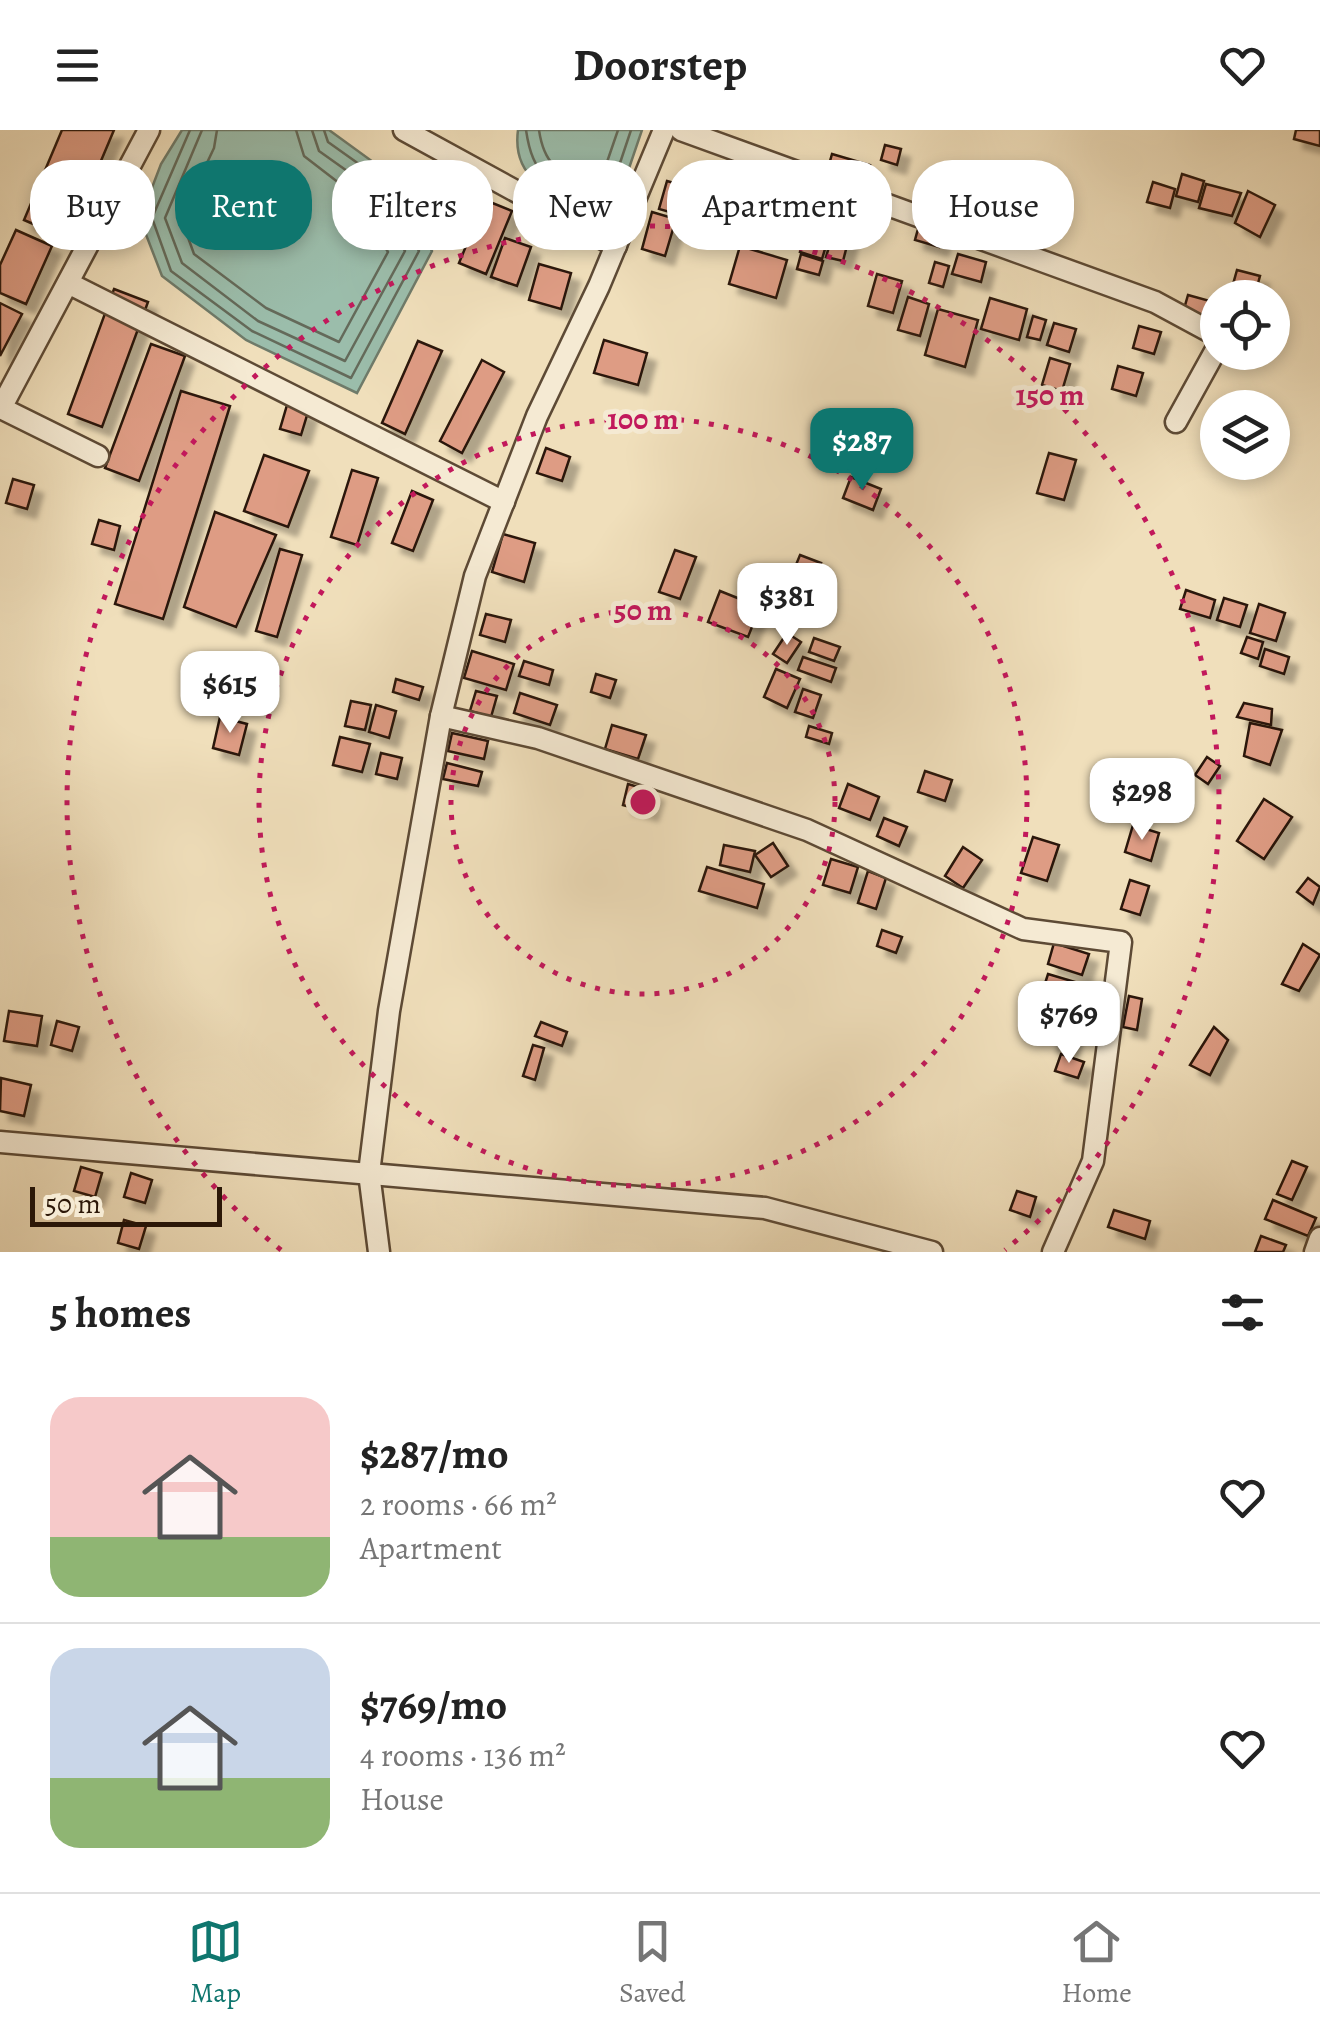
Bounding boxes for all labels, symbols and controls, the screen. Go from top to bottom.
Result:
text: Doorstep [573,34,747,96]
icon: menu [50,38,105,93]
icon: heart [1215,38,1270,93]
chip: Buy [30,160,155,250]
chip: Rent [175,160,312,250]
chip: Filters [332,160,493,250]
chip: New [513,160,647,250]
chip: Apartment [667,160,892,250]
chip: House [912,160,1074,250]
map controls [1200,280,1290,480]
button: locate [1200,280,1290,370]
text: 150 m [1016,375,1085,415]
button: layers [1200,390,1290,480]
text: 100 m [607,399,679,439]
pin: $287 [803,408,921,493]
text: $287 [832,418,892,462]
pin: $381 [728,563,846,648]
text: $381 [759,573,815,617]
text: 50 m [614,590,672,630]
pin: $615 [171,651,289,736]
text: $615 [203,661,257,705]
pin: $298 [1083,758,1201,843]
text: $298 [1112,768,1172,812]
centre of rings [625,784,661,820]
pin: $769 [1010,981,1128,1066]
text: $769 [1040,991,1098,1035]
scale bar [30,1182,222,1226]
text: 50 m [45,1185,101,1223]
text: 5 homes [50,1284,191,1341]
icon: filters [1215,1285,1270,1340]
text: $287/mo [360,1425,509,1482]
icon: home [130,1437,250,1557]
icon: heart [1215,1470,1270,1525]
text: 2 rooms · 66 m² [360,1482,557,1526]
text: Apartment [360,1526,502,1570]
text: $769/mo [360,1676,507,1733]
icon: home [130,1688,250,1808]
icon: heart [1215,1721,1270,1776]
text: 4 rooms · 136 m² [360,1733,566,1777]
text: House [360,1777,444,1821]
tab: Map [188,1914,243,2012]
tab: Saved [619,1914,686,2012]
tab: Home [1062,1914,1132,2012]

